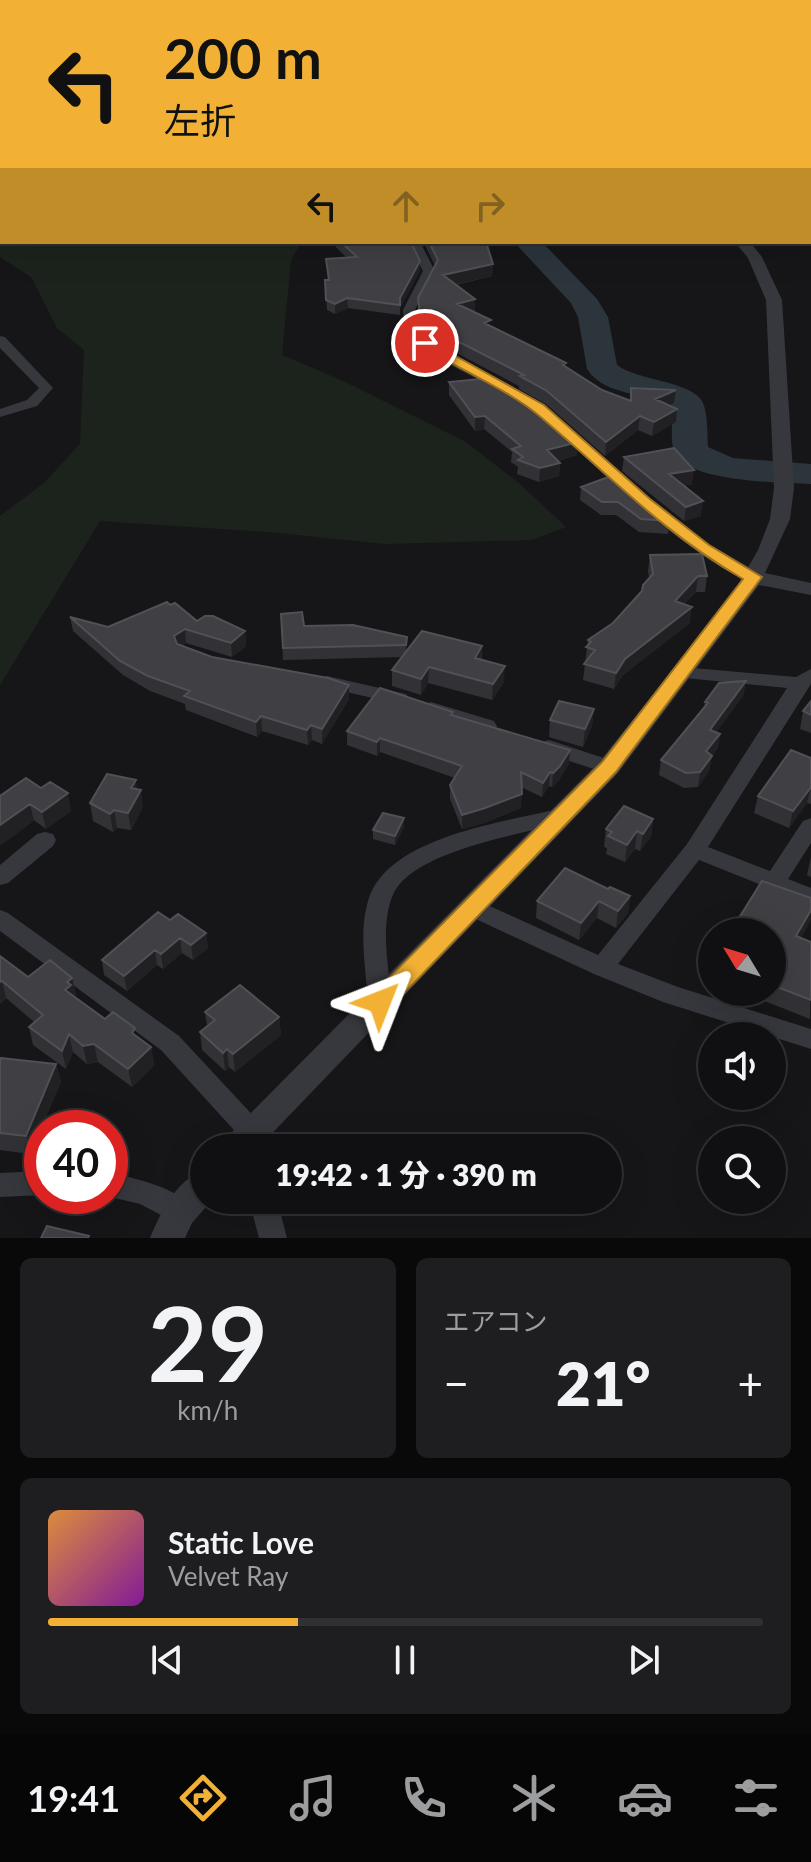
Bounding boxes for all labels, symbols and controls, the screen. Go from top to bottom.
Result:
text: 200 m [164,24,322,91]
icon: left [32,32,136,136]
text: 左折 [164,98,236,142]
icon: left [300,184,344,228]
icon: ahead [384,184,428,228]
icon: right [468,184,512,228]
pin [391,309,459,377]
icon: arrive [403,321,447,365]
north arrow [698,918,786,1006]
map controls [698,918,786,1214]
position arrow [338,960,422,1044]
button: sound [698,1022,786,1110]
speed limit sign: 40 [24,1110,128,1214]
button: search [698,1126,786,1214]
text: 19:42 · 1 分 · 390 m [275,1156,537,1192]
text: 29 [147,1279,268,1404]
text: エアコン [444,1305,548,1337]
text: 21° [556,1347,651,1419]
text: − [444,1357,469,1409]
text: + [737,1357,763,1409]
text: km/h [177,1394,238,1426]
text: Static Love [168,1524,314,1560]
text: Velvet Ray [168,1560,288,1592]
icon: previous [145,1638,189,1682]
icon: pause [383,1638,427,1682]
icon: next [622,1638,666,1682]
icon: directions [175,1770,231,1826]
icon: music [285,1770,341,1826]
icon: phone [396,1770,452,1826]
icon: climate [506,1770,562,1826]
icon: car [617,1770,673,1826]
icon: filters [728,1770,784,1826]
text: 19:41 [27,1776,120,1820]

